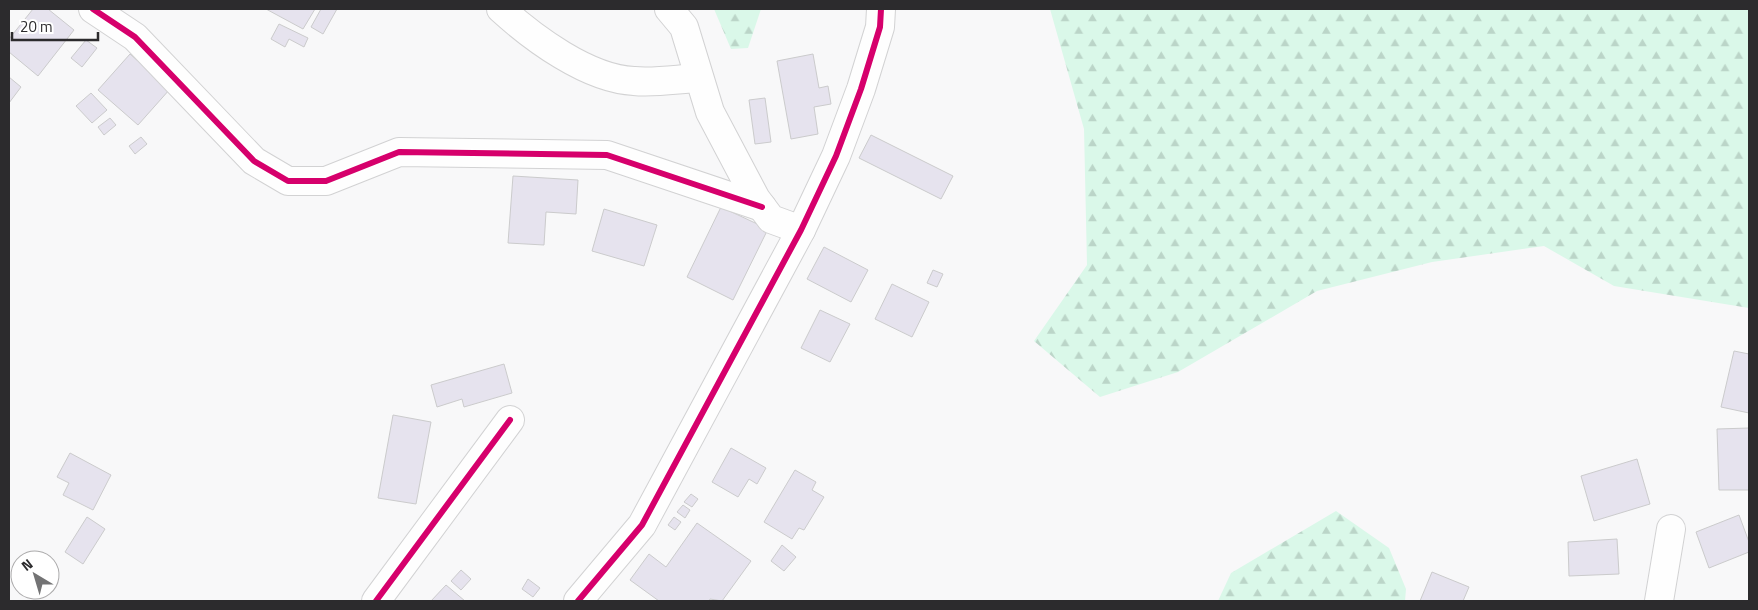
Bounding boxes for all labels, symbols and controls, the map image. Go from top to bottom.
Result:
scale bar [12,10,99,42]
text: 20 m [20,15,53,38]
north arrow [10,550,60,600]
text: N [16,553,37,576]

